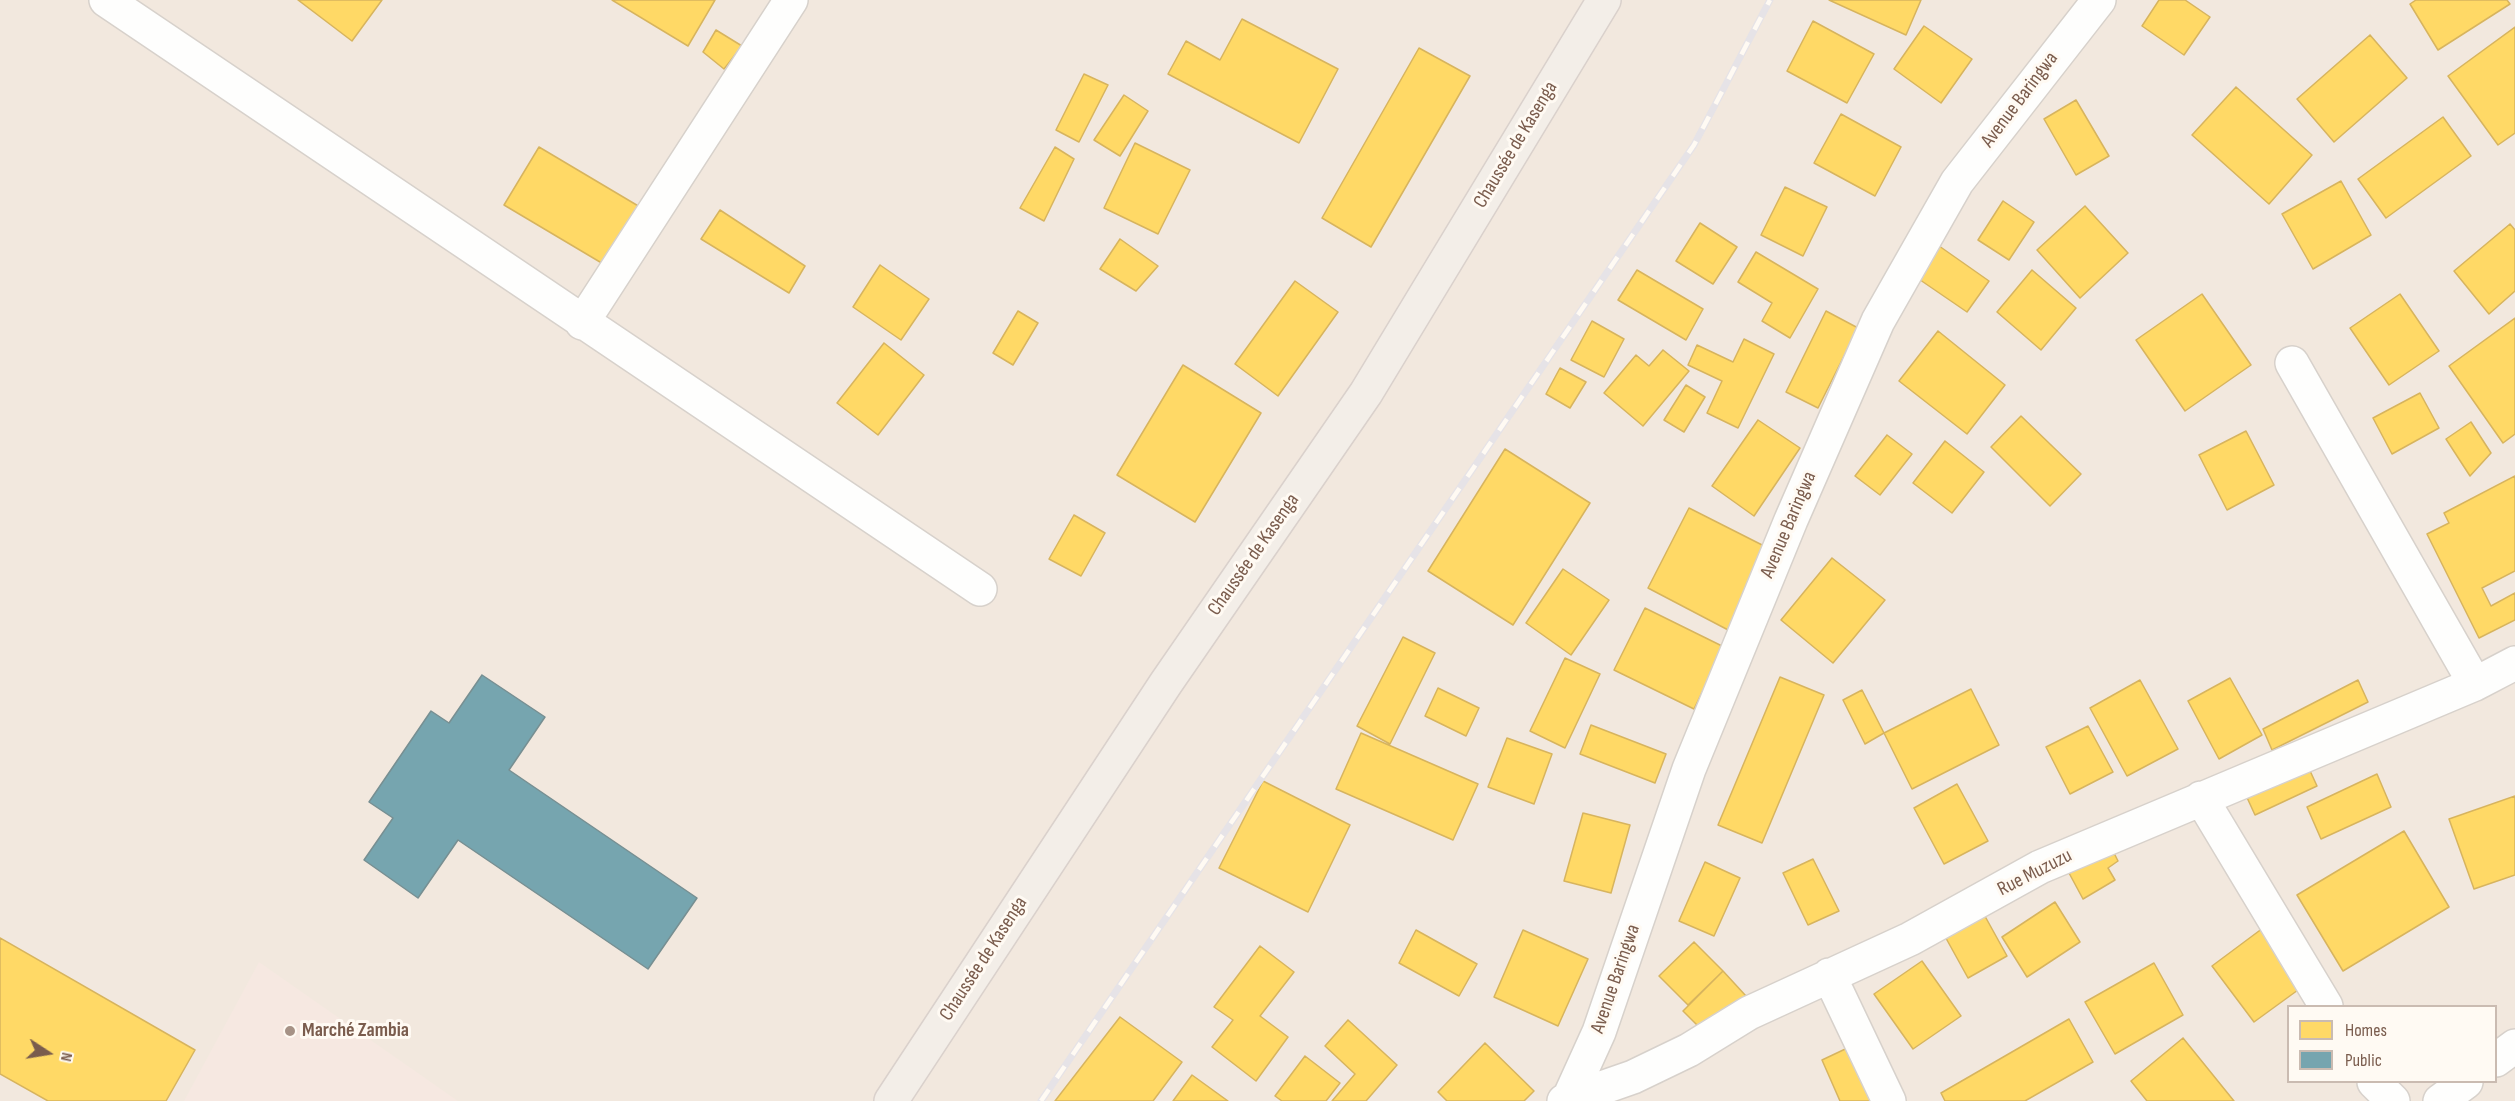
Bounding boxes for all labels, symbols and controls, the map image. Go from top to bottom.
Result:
street label: Avenue Baringwa [1976,48,2064,152]
street label: Chaussée de Kasenga [1469,77,1563,213]
street label: Avenue Baringwa [1756,468,1822,582]
street label: Chaussée de Kasenga [1203,489,1305,621]
street label: Rue Muzuzu [1994,844,2076,902]
street label: Chaussée de Kasenga [935,892,1033,1026]
street label: Avenue Baringwa [1586,922,1646,1036]
legend [2287,1005,2497,1083]
place label: Marché Zambia [302,1019,409,1043]
text: Homes [2345,1020,2387,1041]
north arrow [18,1023,78,1083]
marker: Marché Zambia [283,1024,297,1038]
text: Public [2345,1050,2382,1071]
text: N [56,1051,76,1063]

